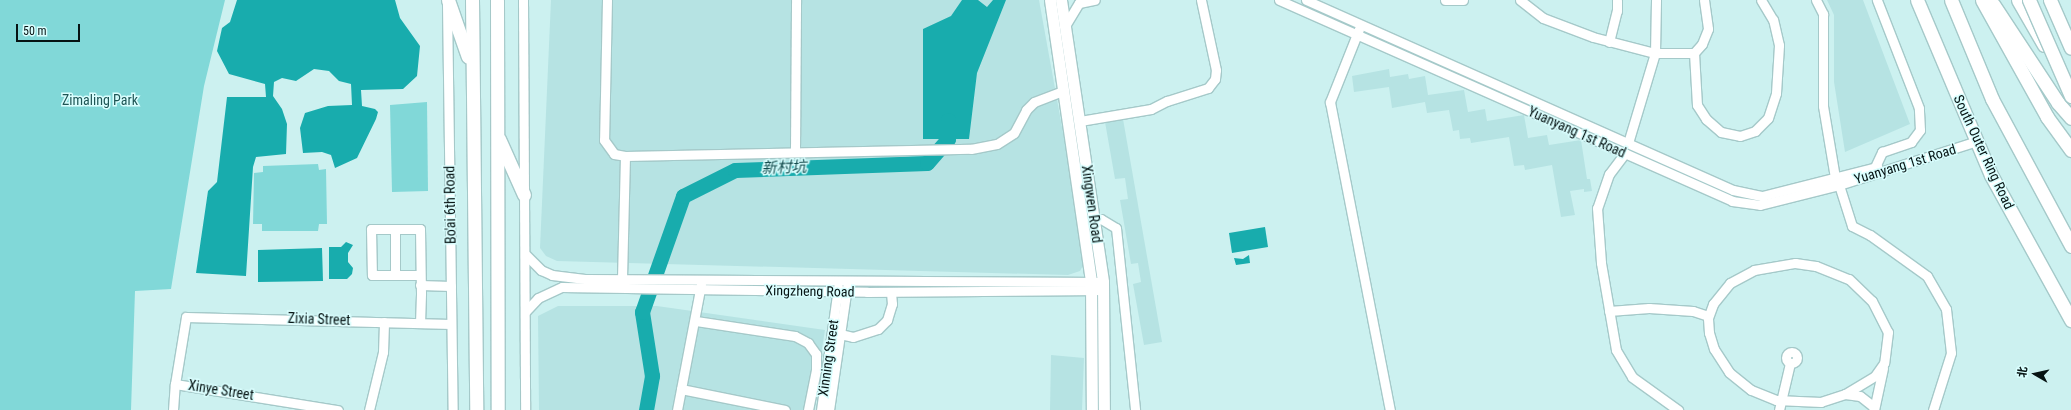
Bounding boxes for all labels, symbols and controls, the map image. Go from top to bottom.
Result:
scale bar [18,16,82,42]
text: 50 m [23,24,47,38]
park label: Zimaling Park [62,92,138,108]
street label: South Outer Ring Road [1950,92,2018,212]
street label: Yuanyang 1st Road [1525,103,1629,161]
street label: Yuanyang 1st Road [1852,141,1958,187]
water label: 新村坑 [761,158,807,178]
street label: Xingwen Road [1078,164,1106,244]
street label: Bo'ai 6th Road [441,166,459,244]
street label: Xingzheng Road [765,282,855,300]
street label: Zixia Street [287,310,351,328]
street label: Xinning Street [814,319,842,397]
north arrow [2015,354,2055,394]
text: 北 [2015,366,2030,378]
street label: Xinye Street [187,377,255,403]

